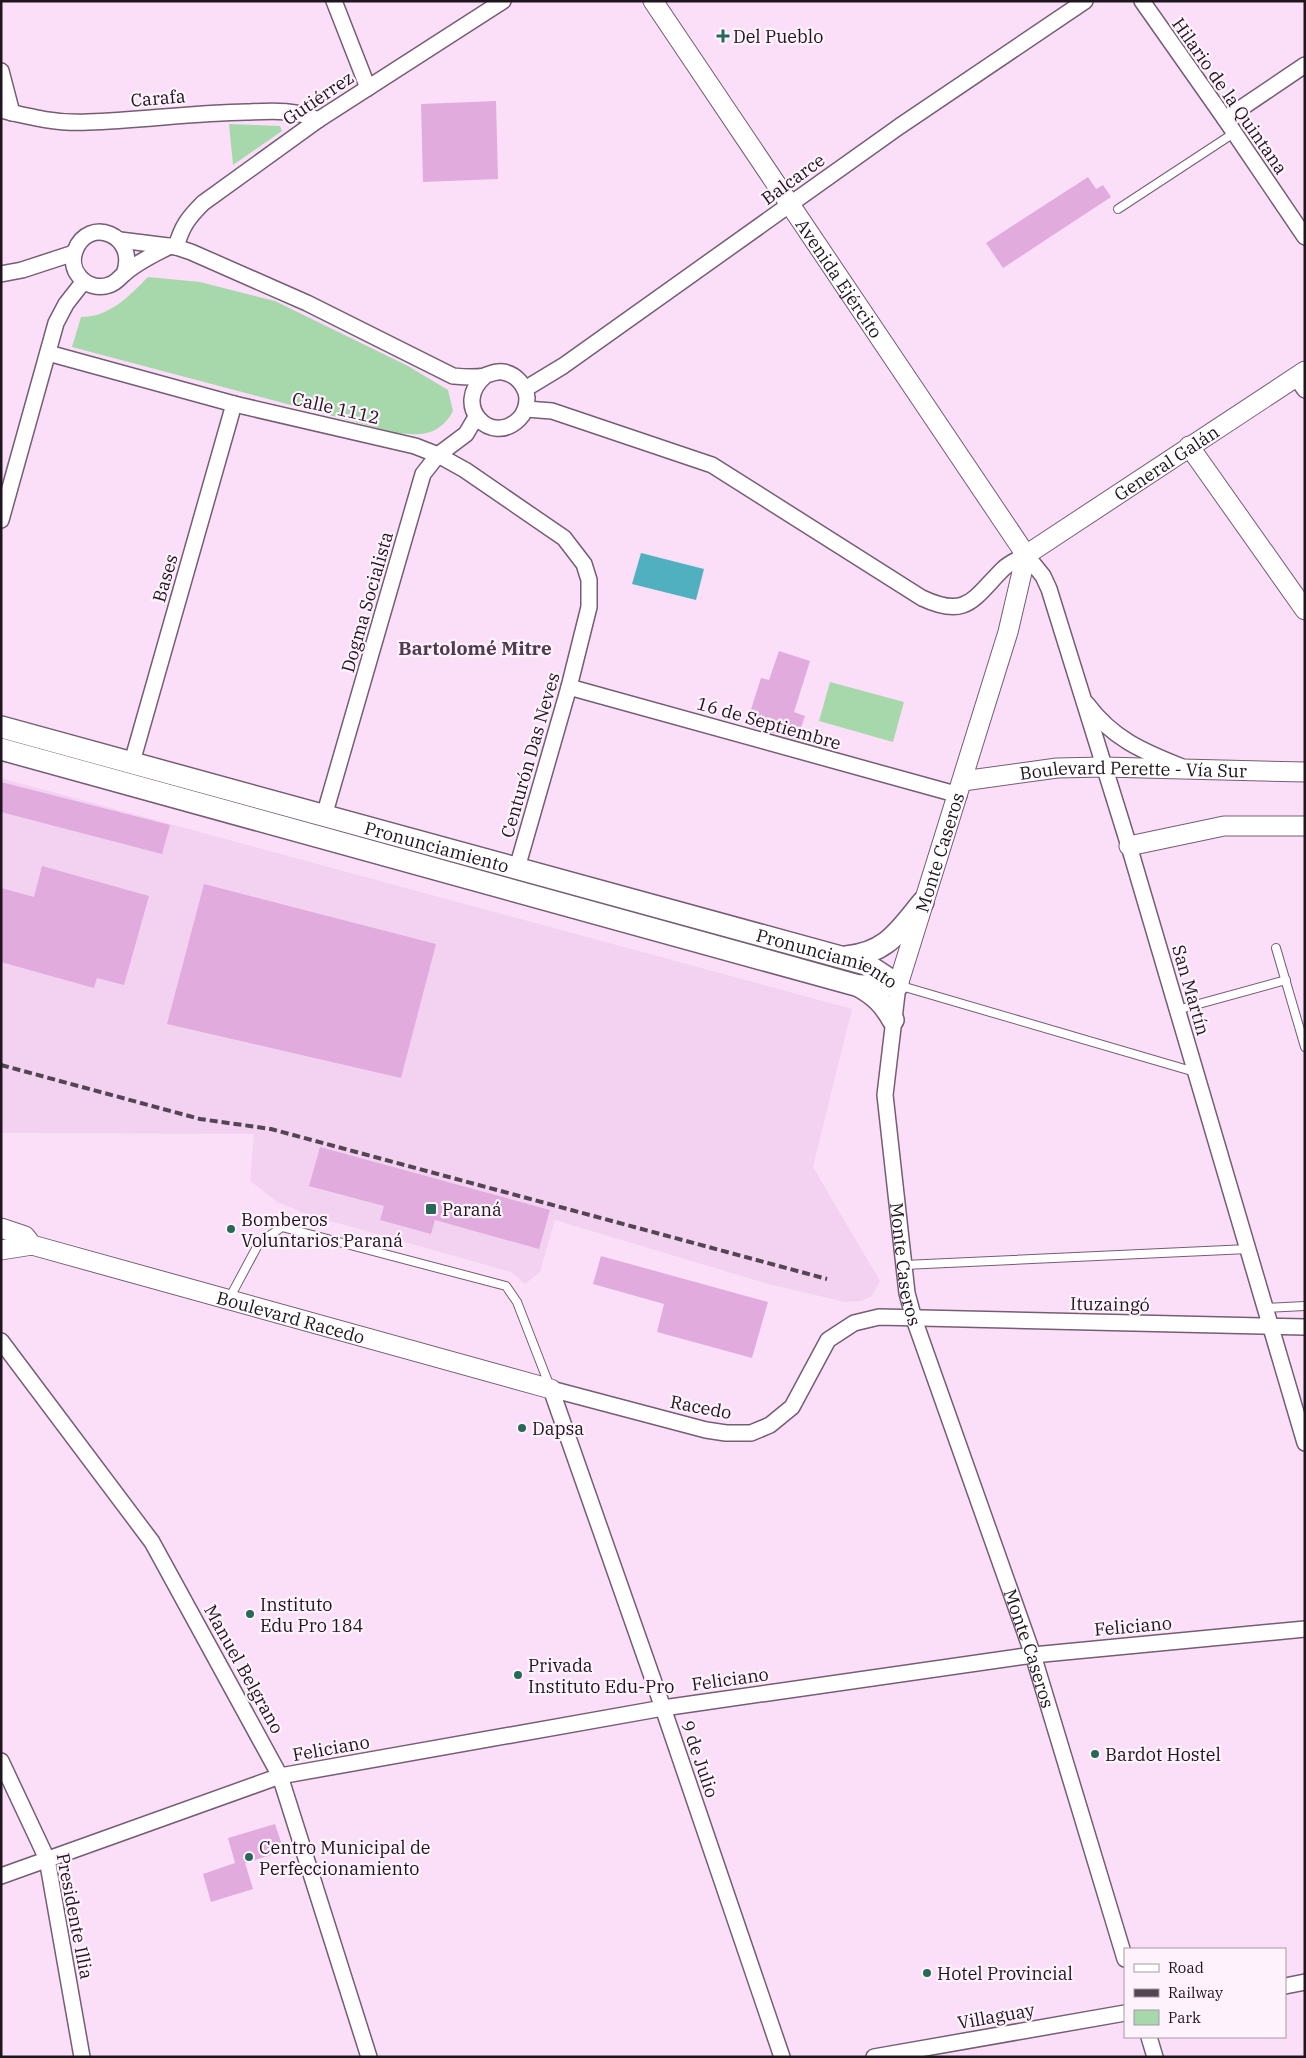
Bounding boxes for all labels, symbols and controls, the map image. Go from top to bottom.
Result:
street label: Hilario de la Quintana [1167,13,1293,179]
place label: Del Pueblo [733,25,823,48]
marker: Del Pueblo [717,30,729,42]
street label: Gutiérrez [278,66,358,130]
street label: Carafa [130,84,187,112]
street label: Balcarce [757,148,829,210]
street label: Avenida Ejército [791,214,888,342]
street label: Calle 1112 [290,387,382,429]
street label: General Galán [1109,420,1223,505]
street label: Dogma Socialista [336,529,398,675]
street label: Bases [147,551,183,605]
district label: Bartolomé Mitre [398,636,552,660]
street label: Centurón Das Neves [495,670,565,840]
street label: 16 de Septiembre [694,691,844,755]
street label: Boulevard Perette - Vía Sur [1018,755,1247,785]
street label: Monte Caseros [910,790,969,915]
street label: Pronunciamiento [362,816,512,877]
street label: Pronunciamiento [754,923,902,993]
street label: San Martín [1167,942,1215,1038]
place label: Paraná [442,1198,502,1221]
street label: Monte Caseros [886,1201,927,1329]
marker: Paraná [424,1202,438,1216]
place label: Bomberos Voluntarios Paraná [241,1208,403,1252]
marker: Bomberos Voluntarios Paraná [225,1223,237,1235]
street label: Boulevard Racedo [214,1285,367,1348]
street label: Ituzaingó [1070,1292,1150,1316]
street label: Racedo [668,1390,734,1424]
place label: Dapsa [532,1417,584,1440]
marker: Dapsa [516,1422,528,1434]
street label: Monte Caseros [999,1586,1060,1711]
place label: Instituto Edu Pro 184 [260,1593,363,1637]
street label: Manuel Belgrano [199,1601,289,1737]
marker: Instituto Edu Pro 184 [244,1608,256,1620]
street label: Feliciano [1093,1611,1173,1641]
place label: Privada Instituto Edu-Pro [528,1654,674,1698]
street label: Feliciano [690,1662,770,1696]
marker: Privada Instituto Edu-Pro [512,1669,524,1681]
street label: 9 de Julio [676,1717,724,1801]
street label: Feliciano [291,1730,371,1766]
place label: Bardot Hostel [1105,1743,1221,1766]
marker: Bardot Hostel [1089,1748,1101,1760]
place label: Centro Municipal de Perfeccionamiento [259,1836,431,1880]
street label: Presidente Illia [52,1851,99,1981]
marker: Centro Municipal de Perfeccionamiento [243,1851,255,1863]
legend [1124,1948,1286,2038]
text: Road [1168,1958,1204,1977]
place label: Hotel Provincial [937,1962,1073,1985]
marker: Hotel Provincial [921,1967,933,1979]
text: Railway [1168,1983,1223,2002]
street label: Villaguay [956,1998,1037,2034]
text: Park [1168,2008,1201,2027]

